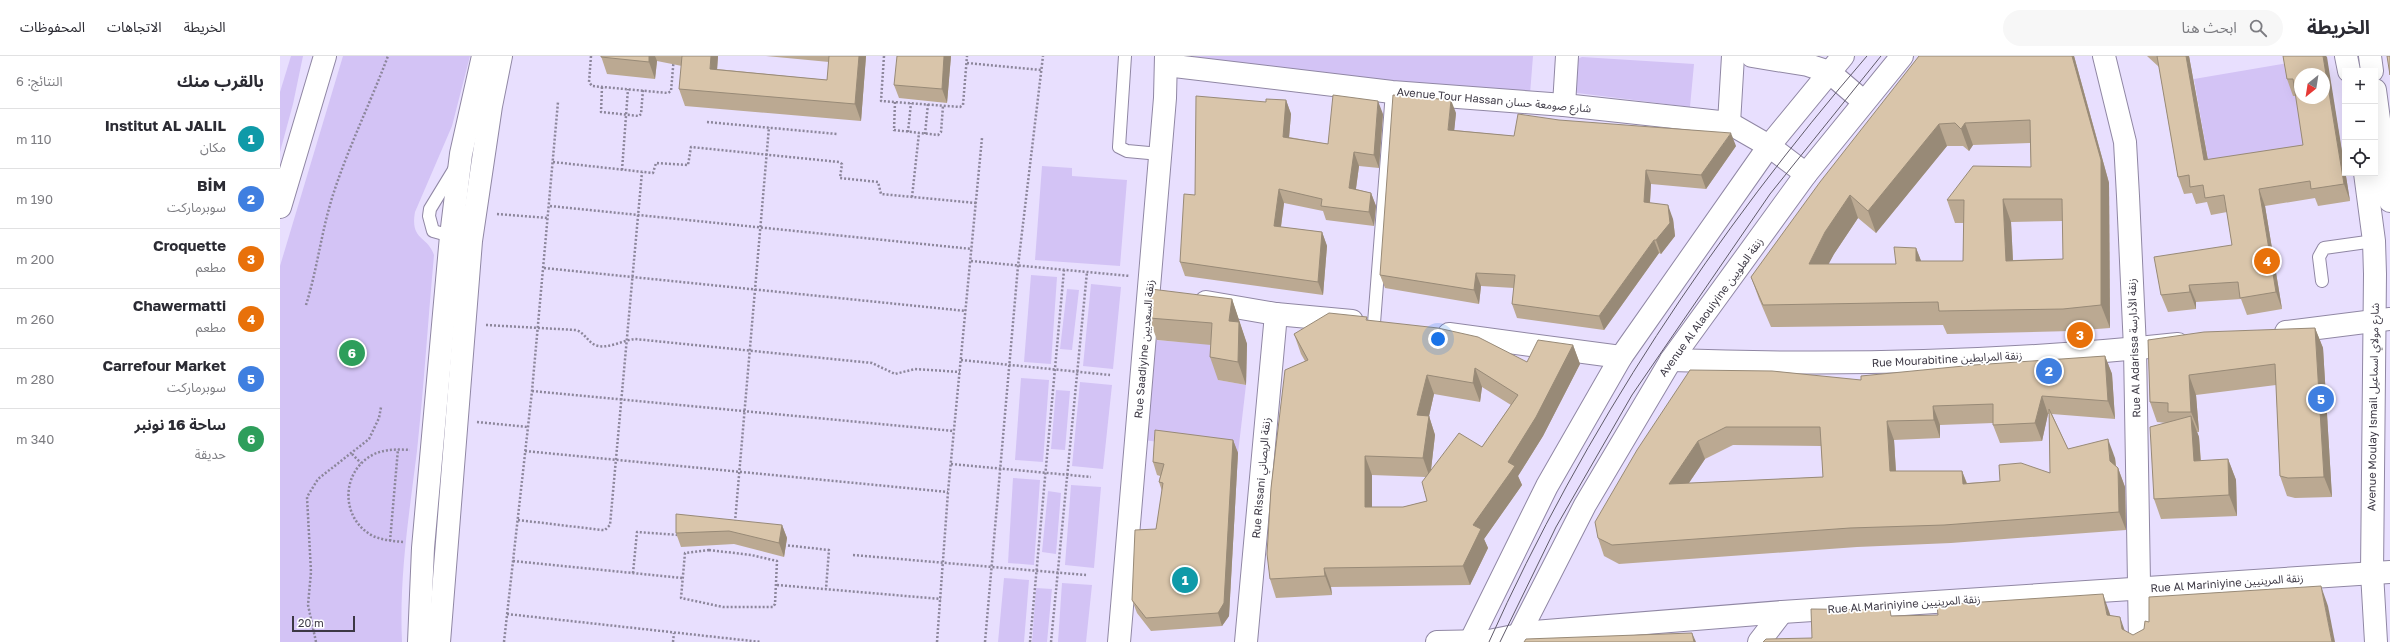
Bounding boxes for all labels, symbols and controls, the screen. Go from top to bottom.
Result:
search box [2003,10,2283,46]
text: الخريطة [2307,15,2370,38]
icon: search [2247,17,2269,39]
text: المحفوظات [20,18,85,35]
text: الاتجاهات [107,18,162,35]
text: الخريطة [184,18,226,35]
text: ابحث هنا [2181,18,2237,36]
north arrow [2294,68,2330,104]
map controls [2342,68,2378,176]
button: + [2342,68,2378,104]
text: بالقرب منك [177,70,264,91]
text: النتائج: 6 [16,73,63,89]
street label: Avenue Tour Hassan شارع صومعة حسان [1396,85,1592,117]
button: − [2342,104,2378,140]
text: Institut AL JALIL [105,116,226,134]
text: 110 m [16,131,51,147]
text: 1 [248,131,254,147]
text: مكان [200,139,226,155]
button: locate [2342,140,2378,176]
text: BİM [197,176,226,194]
text: 190 m [16,191,53,207]
text: 2 [247,191,255,207]
text: سوبرماركت [167,199,226,215]
street label: Avenue Al Alaouiyine زنقة العلويين [1656,235,1766,379]
text: Croquette [153,236,226,254]
pin: 4 [2254,246,2280,276]
text: 200 m [16,251,54,267]
text: 3 [247,251,255,267]
text: مطعم [196,259,226,275]
street label: Rue Al Adarissa زنقة الأدارسة [2125,278,2143,418]
street label: Rue Saadiyine زنقة السعديين [1131,279,1157,419]
text: Chawermatti [133,296,226,314]
street label: Avenue Moulay Ismail شارع مولاي اسماعيل [2364,302,2384,511]
text: 260 m [16,311,54,327]
text: 4 [247,311,255,327]
text: مطعم [196,319,226,335]
pin: 3 [2067,320,2093,350]
your location [1428,329,1448,349]
pin: 6 [339,338,365,368]
street label: Rue Mourabitine زنقة المرابطين [1871,348,2023,370]
text: Carrefour Market [102,356,226,374]
pin: 2 [2036,356,2062,386]
text: 280 m [16,371,54,387]
text: 5 [247,371,255,387]
text: سوبرماركت [167,379,226,395]
pin: 5 [2308,384,2334,414]
text: ساحة 16 نونبر [135,415,226,433]
street label: Rue Rissani زنقة الريصاني [1249,417,1276,539]
text: 340 m [16,431,54,447]
text: 6 [247,431,255,447]
text: حديقة [195,446,226,462]
pin: 1 [1172,565,1198,595]
street label: Rue Al Mariniyine زنقة المرينيين [2150,571,2304,595]
street label: Rue Al Mariniyine زنقة المرينيين [1827,592,1981,616]
scale bar [292,614,355,633]
text: 20 m [298,616,324,629]

